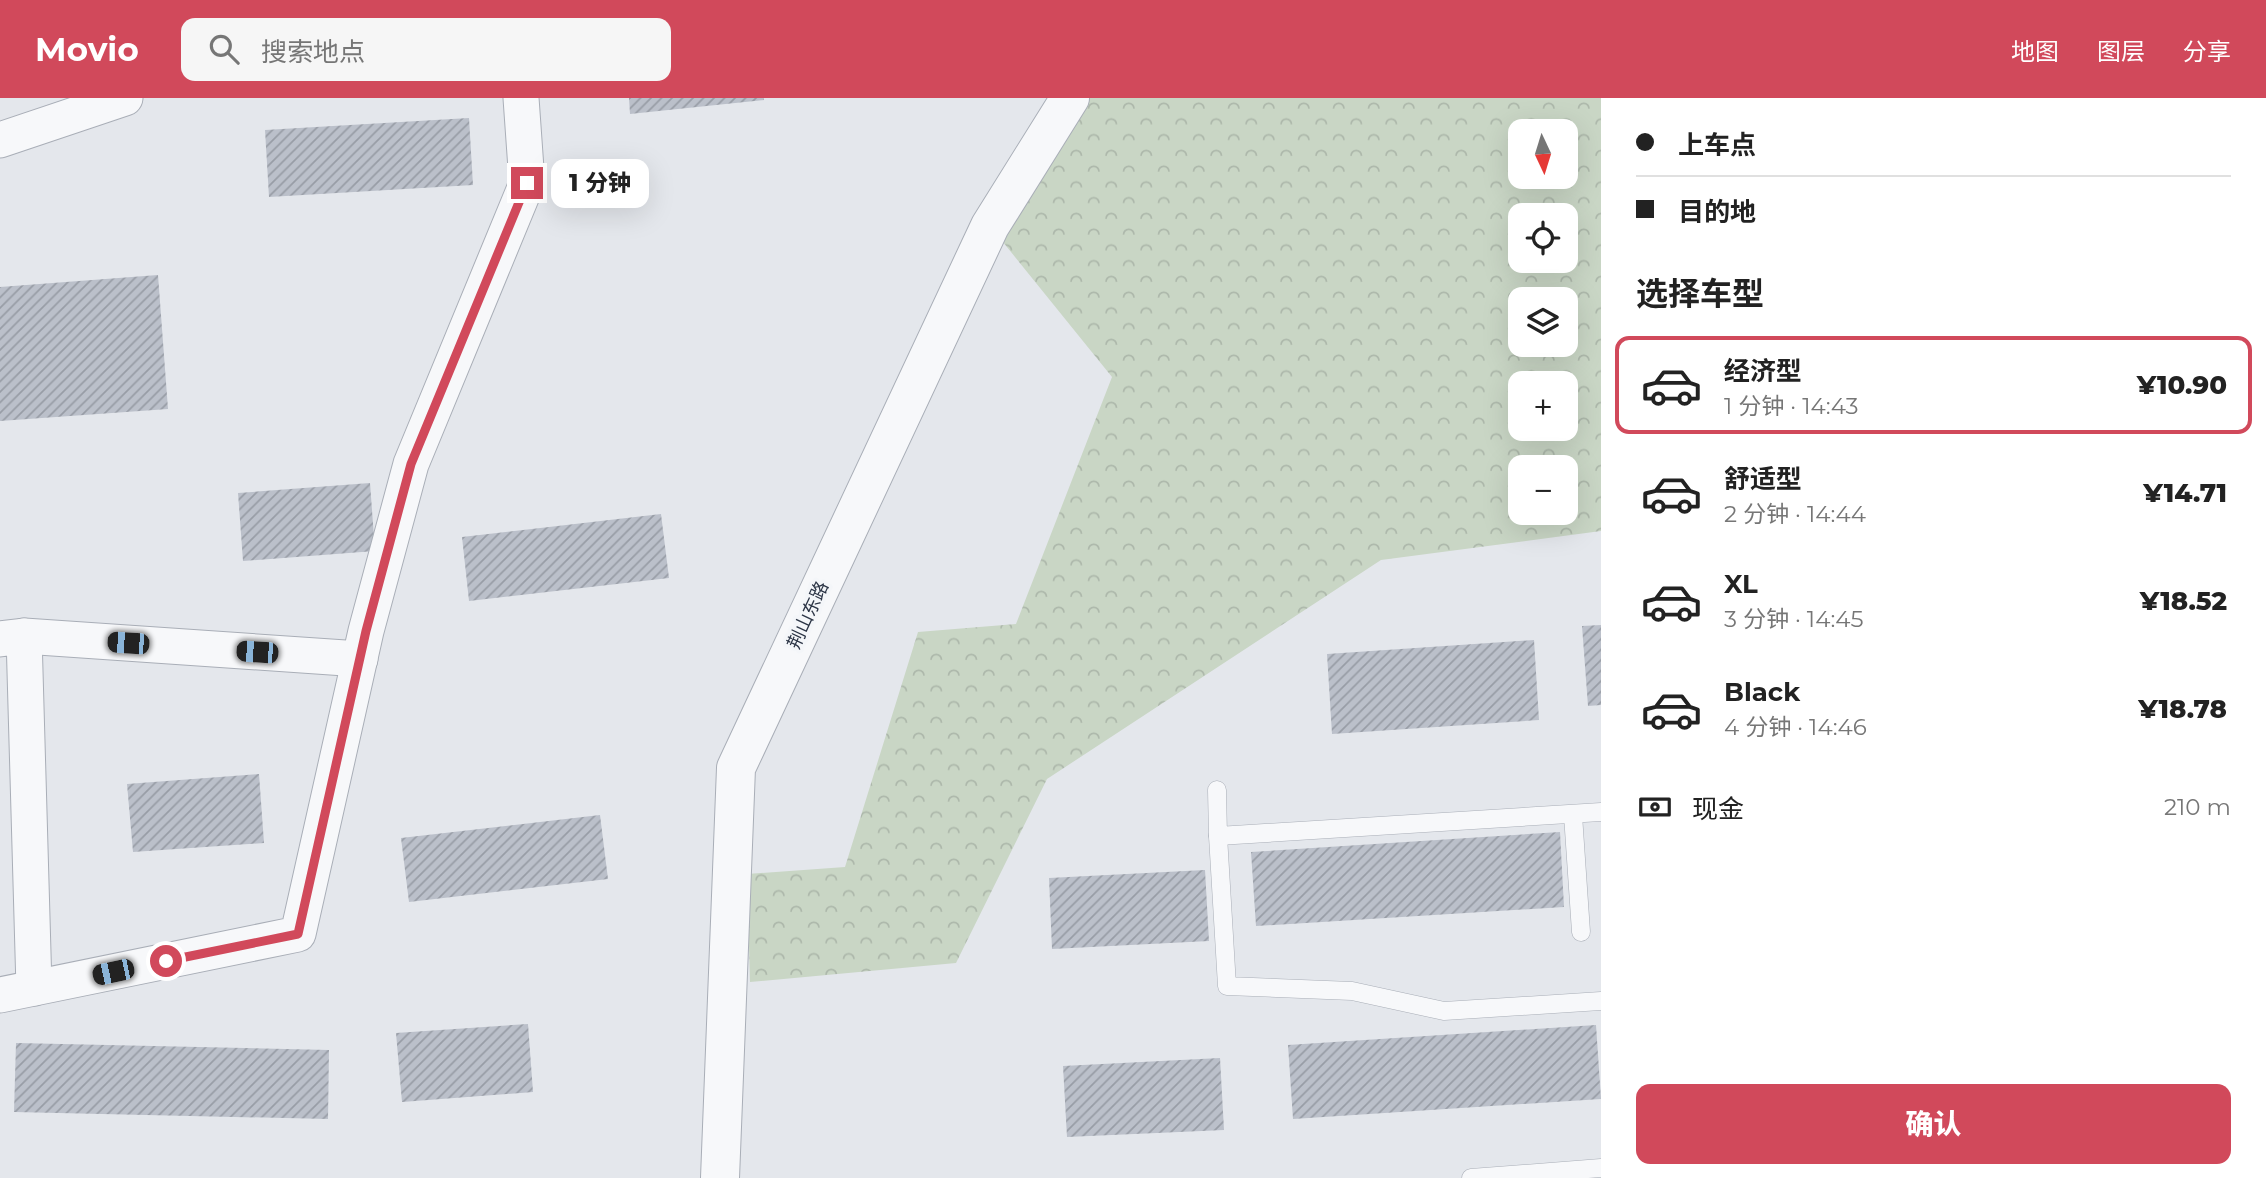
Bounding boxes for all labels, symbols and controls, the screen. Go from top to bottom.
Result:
search box [181,18,671,81]
text: Movio [35,29,139,69]
icon: search [205,30,243,68]
text: 搜索地点 [261,36,365,68]
text: 地图 [2011,37,2059,66]
text: 图层 [2097,37,2145,66]
text: 分享 [2183,37,2231,66]
north arrow [1508,119,1578,189]
map controls [1508,119,1578,525]
text: 上车点 [1678,129,1756,161]
callout: 1 分钟 [552,158,650,208]
route end [511,167,543,199]
text: 1 分钟 [569,169,631,197]
text: 目的地 [1678,196,1756,228]
button: locate [1508,203,1578,273]
text: 选择车型 [1636,274,1764,313]
button: layers [1508,287,1578,357]
icon: car [1640,354,1703,417]
text: 经济型 [1724,355,1802,387]
text: ¥10.90 [2137,369,2227,401]
button: + [1508,371,1578,441]
text: 1 分钟 · 14:43 [1724,392,1859,420]
button: − [1508,455,1578,525]
icon: car [1640,462,1703,525]
text: 舒适型 [1724,463,1802,495]
text: ¥14.71 [2143,477,2227,509]
text: 2 分钟 · 14:44 [1724,500,1866,528]
text: XL [1724,568,1758,600]
icon: car [1640,570,1703,633]
street label: 荆山东路 [783,578,833,652]
text: ¥18.52 [2140,585,2227,617]
text: 3 分钟 · 14:45 [1724,605,1864,633]
car [107,631,150,655]
car [236,640,279,664]
text: Black [1724,676,1800,708]
icon: car [1640,678,1703,741]
text: ¥18.78 [2138,693,2227,725]
text: 4 分钟 · 14:46 [1724,713,1867,741]
icon: cash [1636,788,1674,826]
text: 现金 [1692,793,1744,825]
text: 210 m [2164,793,2231,821]
route start [150,945,182,977]
car [91,957,136,987]
button: 确认 [1636,1084,2231,1164]

